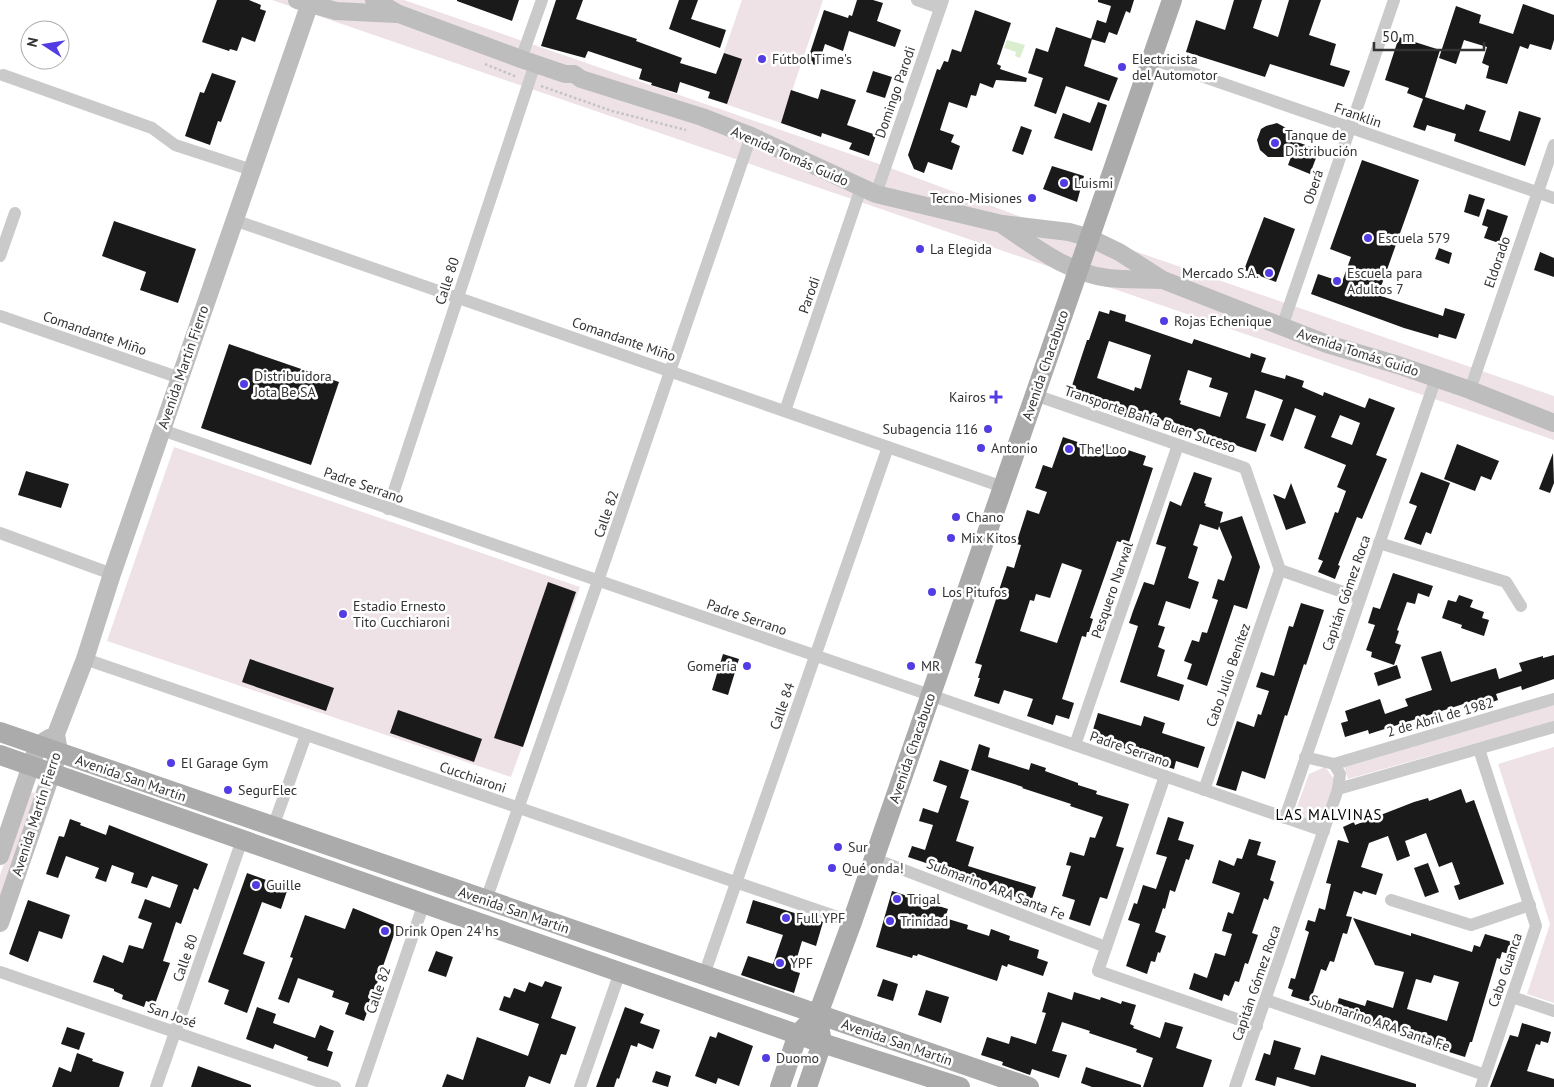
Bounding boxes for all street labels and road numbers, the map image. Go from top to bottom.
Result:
street label: Domingo Parodi [871,44,919,140]
street label: Franklin [1332,99,1384,131]
street label: Avenida Tomás Guido [728,122,852,190]
street label: Oberá [1299,167,1327,207]
street label: Eldorado [1480,234,1514,290]
street label: Calle 80 [431,255,463,307]
street label: Parodi [794,274,824,316]
street label: Avenida Martín Fierro [153,303,213,431]
street label: Comandante Miño [41,307,149,359]
street label: Avenida Chacabuco [1018,307,1072,423]
street label: Comandante Miño [570,313,678,365]
street label: Avenida Tomás Guido [1295,324,1421,380]
street label: Transporte Bahía Buen Suceso [1062,381,1238,457]
street label: Padre Serrano [322,463,406,507]
street label: Calle 82 [590,488,622,540]
street label: Capitán Gómez Roca [1318,533,1374,653]
street label: Pesquero Narwal [1087,539,1137,641]
street label: Padre Serrano [705,595,789,639]
street label: Cabo Julio Benítez [1202,621,1254,729]
street label: Calle 84 [766,680,799,732]
street label: Avenida Chacabuco [885,690,939,806]
street label: 2 de Abril de 1982 [1385,693,1495,741]
street label: Padre Serrano [1088,727,1172,771]
street label: Avenida Martín Fierro [7,750,65,878]
street label: Avenida San Martín [73,751,189,805]
street label: Cucchiaroni [437,757,509,797]
street label: Submarino ARA Santa Fe [924,854,1068,924]
street label: Avenida San Martín [456,883,572,937]
street label: Capitán Gómez Roca [1228,923,1284,1043]
street label: Cabo Guanca [1484,930,1526,1010]
street label: Calle 80 [169,932,202,984]
street label: Calle 82 [362,964,394,1016]
street label: Submarino ARA Santa Fe [1308,991,1452,1055]
street label: San José [145,998,199,1032]
street label: Avenida San Martín [839,1015,955,1069]

